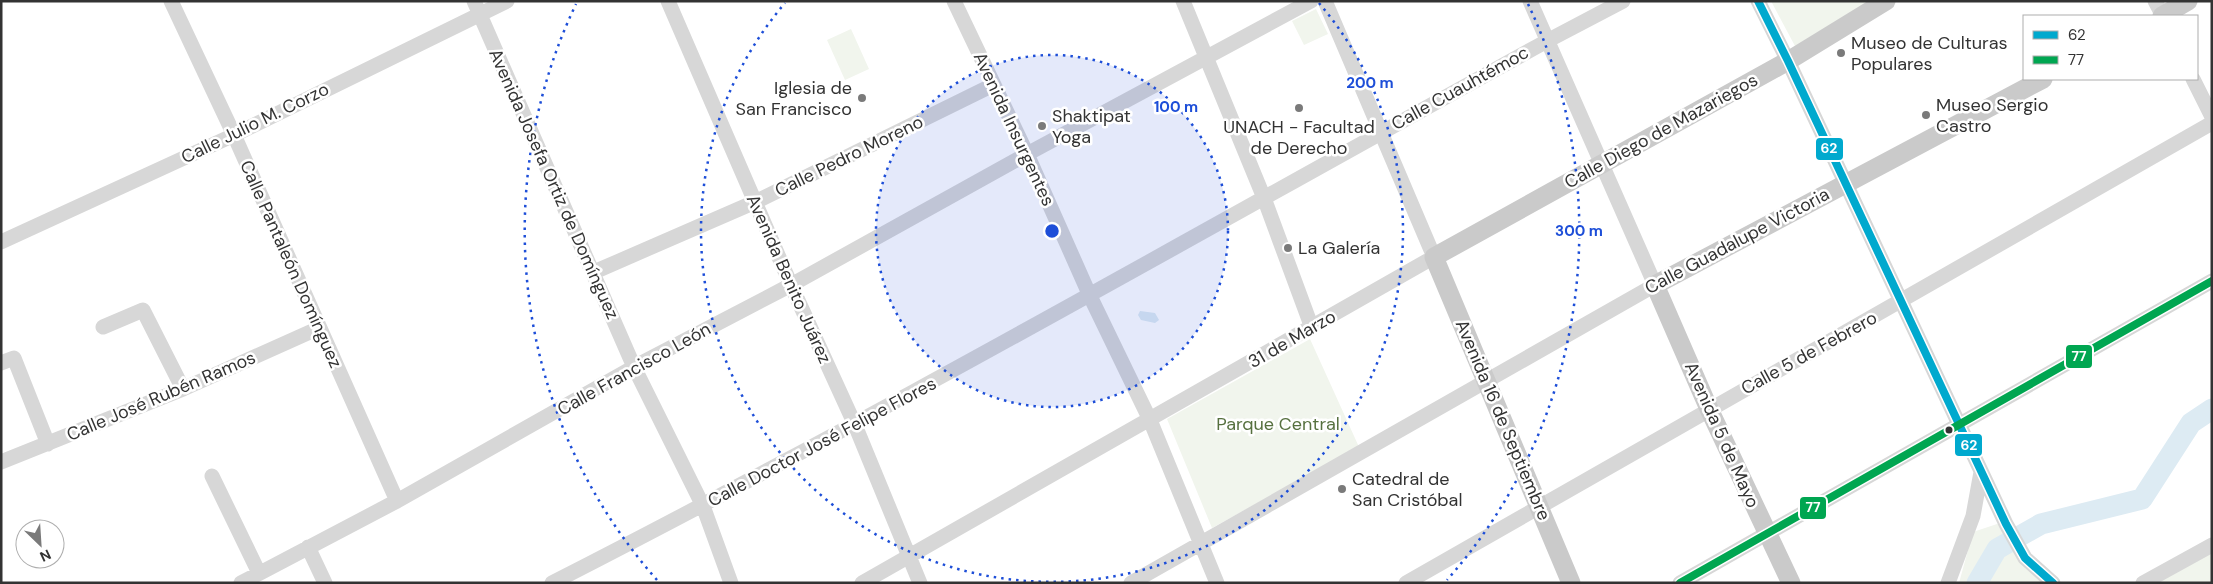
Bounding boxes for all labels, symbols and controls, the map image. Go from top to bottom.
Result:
legend [2023,15,2198,80]
text: 62 [2068,25,2086,45]
place label: Museo de Culturas Populares [1851,31,2008,76]
street label: Calle Cuauhtémoc [1387,40,1533,136]
street label: Avenida Josefa Ortiz de Domínguez [483,45,625,323]
marker: Museo de Culturas Populares [1835,47,1847,59]
street label: Avenida Insurgentes [968,48,1060,210]
text: 77 [2068,50,2084,70]
street label: Calle Diego de Mazariegos [1560,68,1762,194]
text: 200 m [1346,73,1394,93]
place label: Iglesia de San Francisco [736,76,852,121]
street label: Calle Julio M. Corzo [177,77,333,169]
marker: Iglesia de San Francisco [856,92,868,104]
place label: Museo Sergio Castro [1936,93,2048,138]
text: 100 m [1154,97,1198,117]
marker: UNACH - Facultad de Derecho [1293,102,1305,114]
place label: Shaktipat Yoga [1052,104,1131,149]
marker: Museo Sergio Castro [1920,109,1932,121]
street label: Calle Pedro Moreno [771,110,927,202]
place label: UNACH - Facultad de Derecho [1223,115,1375,160]
marker: Shaktipat Yoga [1036,120,1048,132]
line badge: 62 [1815,137,1844,161]
text: 62 [1821,139,1837,157]
street label: Calle Pantaleón Domínguez [234,156,348,372]
street label: Calle Guadalupe Victoria [1640,182,1834,300]
street label: Avenida Benito Juárez [741,191,837,367]
text: 300 m [1555,221,1603,241]
centre of rings [1043,222,1061,240]
place label: La Galería [1298,236,1380,260]
marker: La Galería [1282,242,1294,254]
street label: 31 de Marzo [1244,304,1340,374]
street label: Calle 5 de Febrero [1737,306,1881,400]
street label: Avenida 16 de Septiembre [1450,316,1556,524]
street label: Calle Francisco León [553,317,715,421]
line badge: 77 [2065,344,2093,369]
street label: Calle José Rubén Ramos [63,345,259,447]
text: 77 [2071,347,2087,365]
street label: Avenida 5 de Mayo [1679,358,1765,512]
street label: Calle Doctor José Felipe Flores [704,371,940,513]
park label: Parque Central [1216,412,1340,436]
unlabelled marker [1944,425,1954,435]
line badge: 62 [1954,433,1983,457]
text: 62 [1961,436,1977,454]
place label: Catedral de San Cristóbal [1352,467,1462,512]
marker: Catedral de San Cristóbal [1336,483,1348,495]
line badge: 77 [1799,496,1827,520]
text: 77 [1805,498,1821,516]
north arrow [15,519,65,569]
text: N [37,545,54,566]

